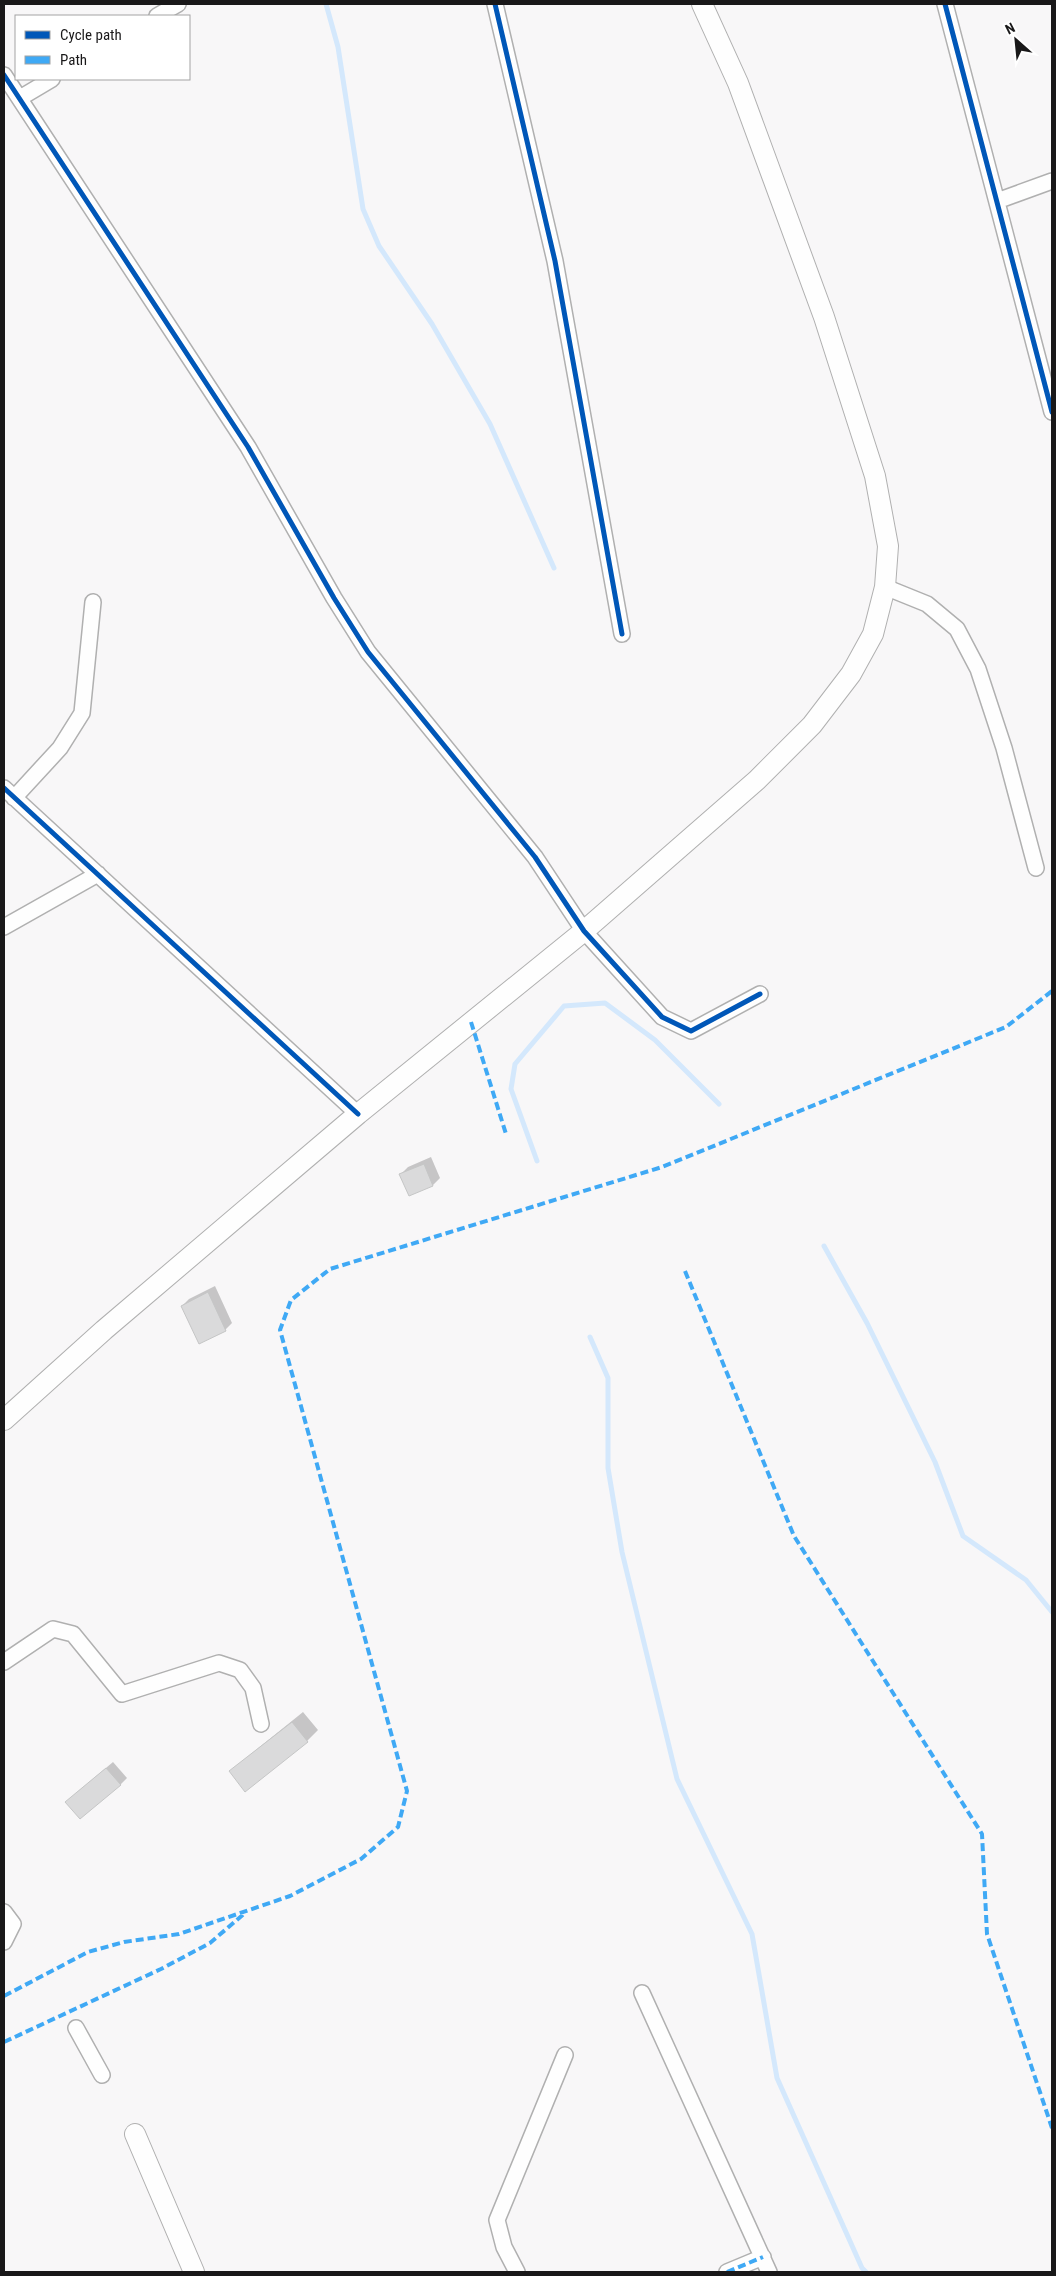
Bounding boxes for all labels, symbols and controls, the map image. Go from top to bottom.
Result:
legend [15,15,190,80]
north arrow [991,15,1041,65]
text: N [1003,19,1018,37]
text: Cycle path [60,26,122,44]
text: Path [60,51,87,69]

